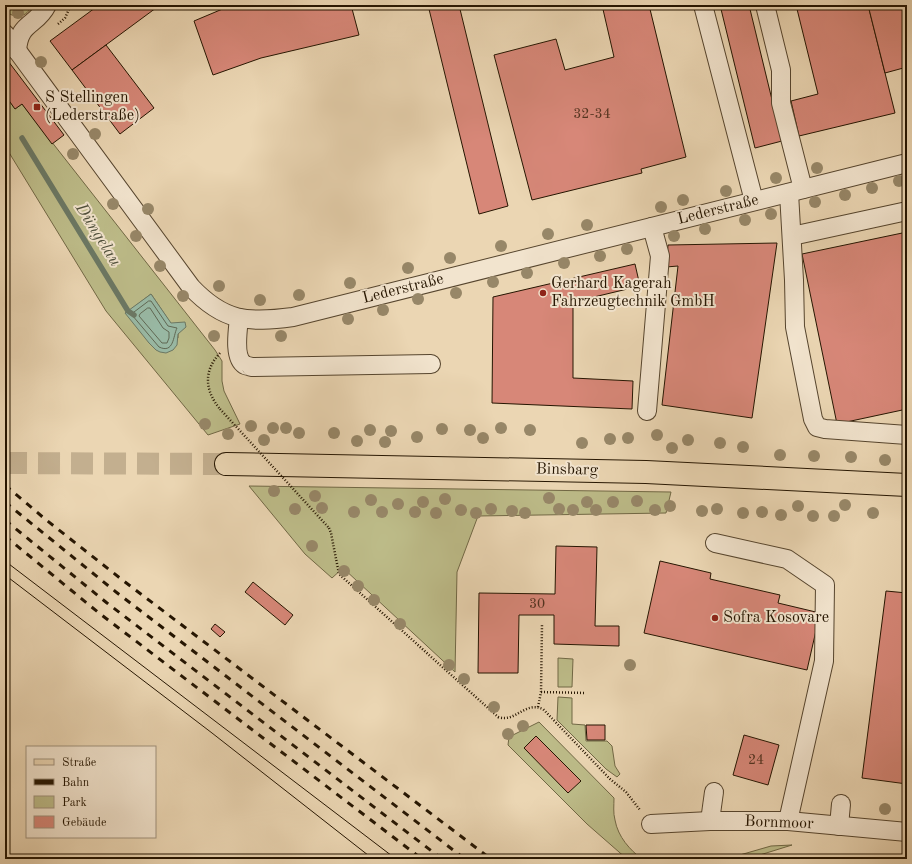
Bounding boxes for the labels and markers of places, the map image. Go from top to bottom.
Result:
place label: S Stellingen (Lederstraße) [45,90,140,124]
marker: S Stellingen (Lederstraße) [32,102,42,112]
place label: Gerhard Kagerah Fahrzeugtechnik GmbH [551,276,715,310]
marker: Gerhard Kagerah Fahrzeugtechnik GmbH [538,288,548,298]
place label: Sofra Kosovare [723,610,829,626]
marker: Sofra Kosovare [710,613,720,623]

